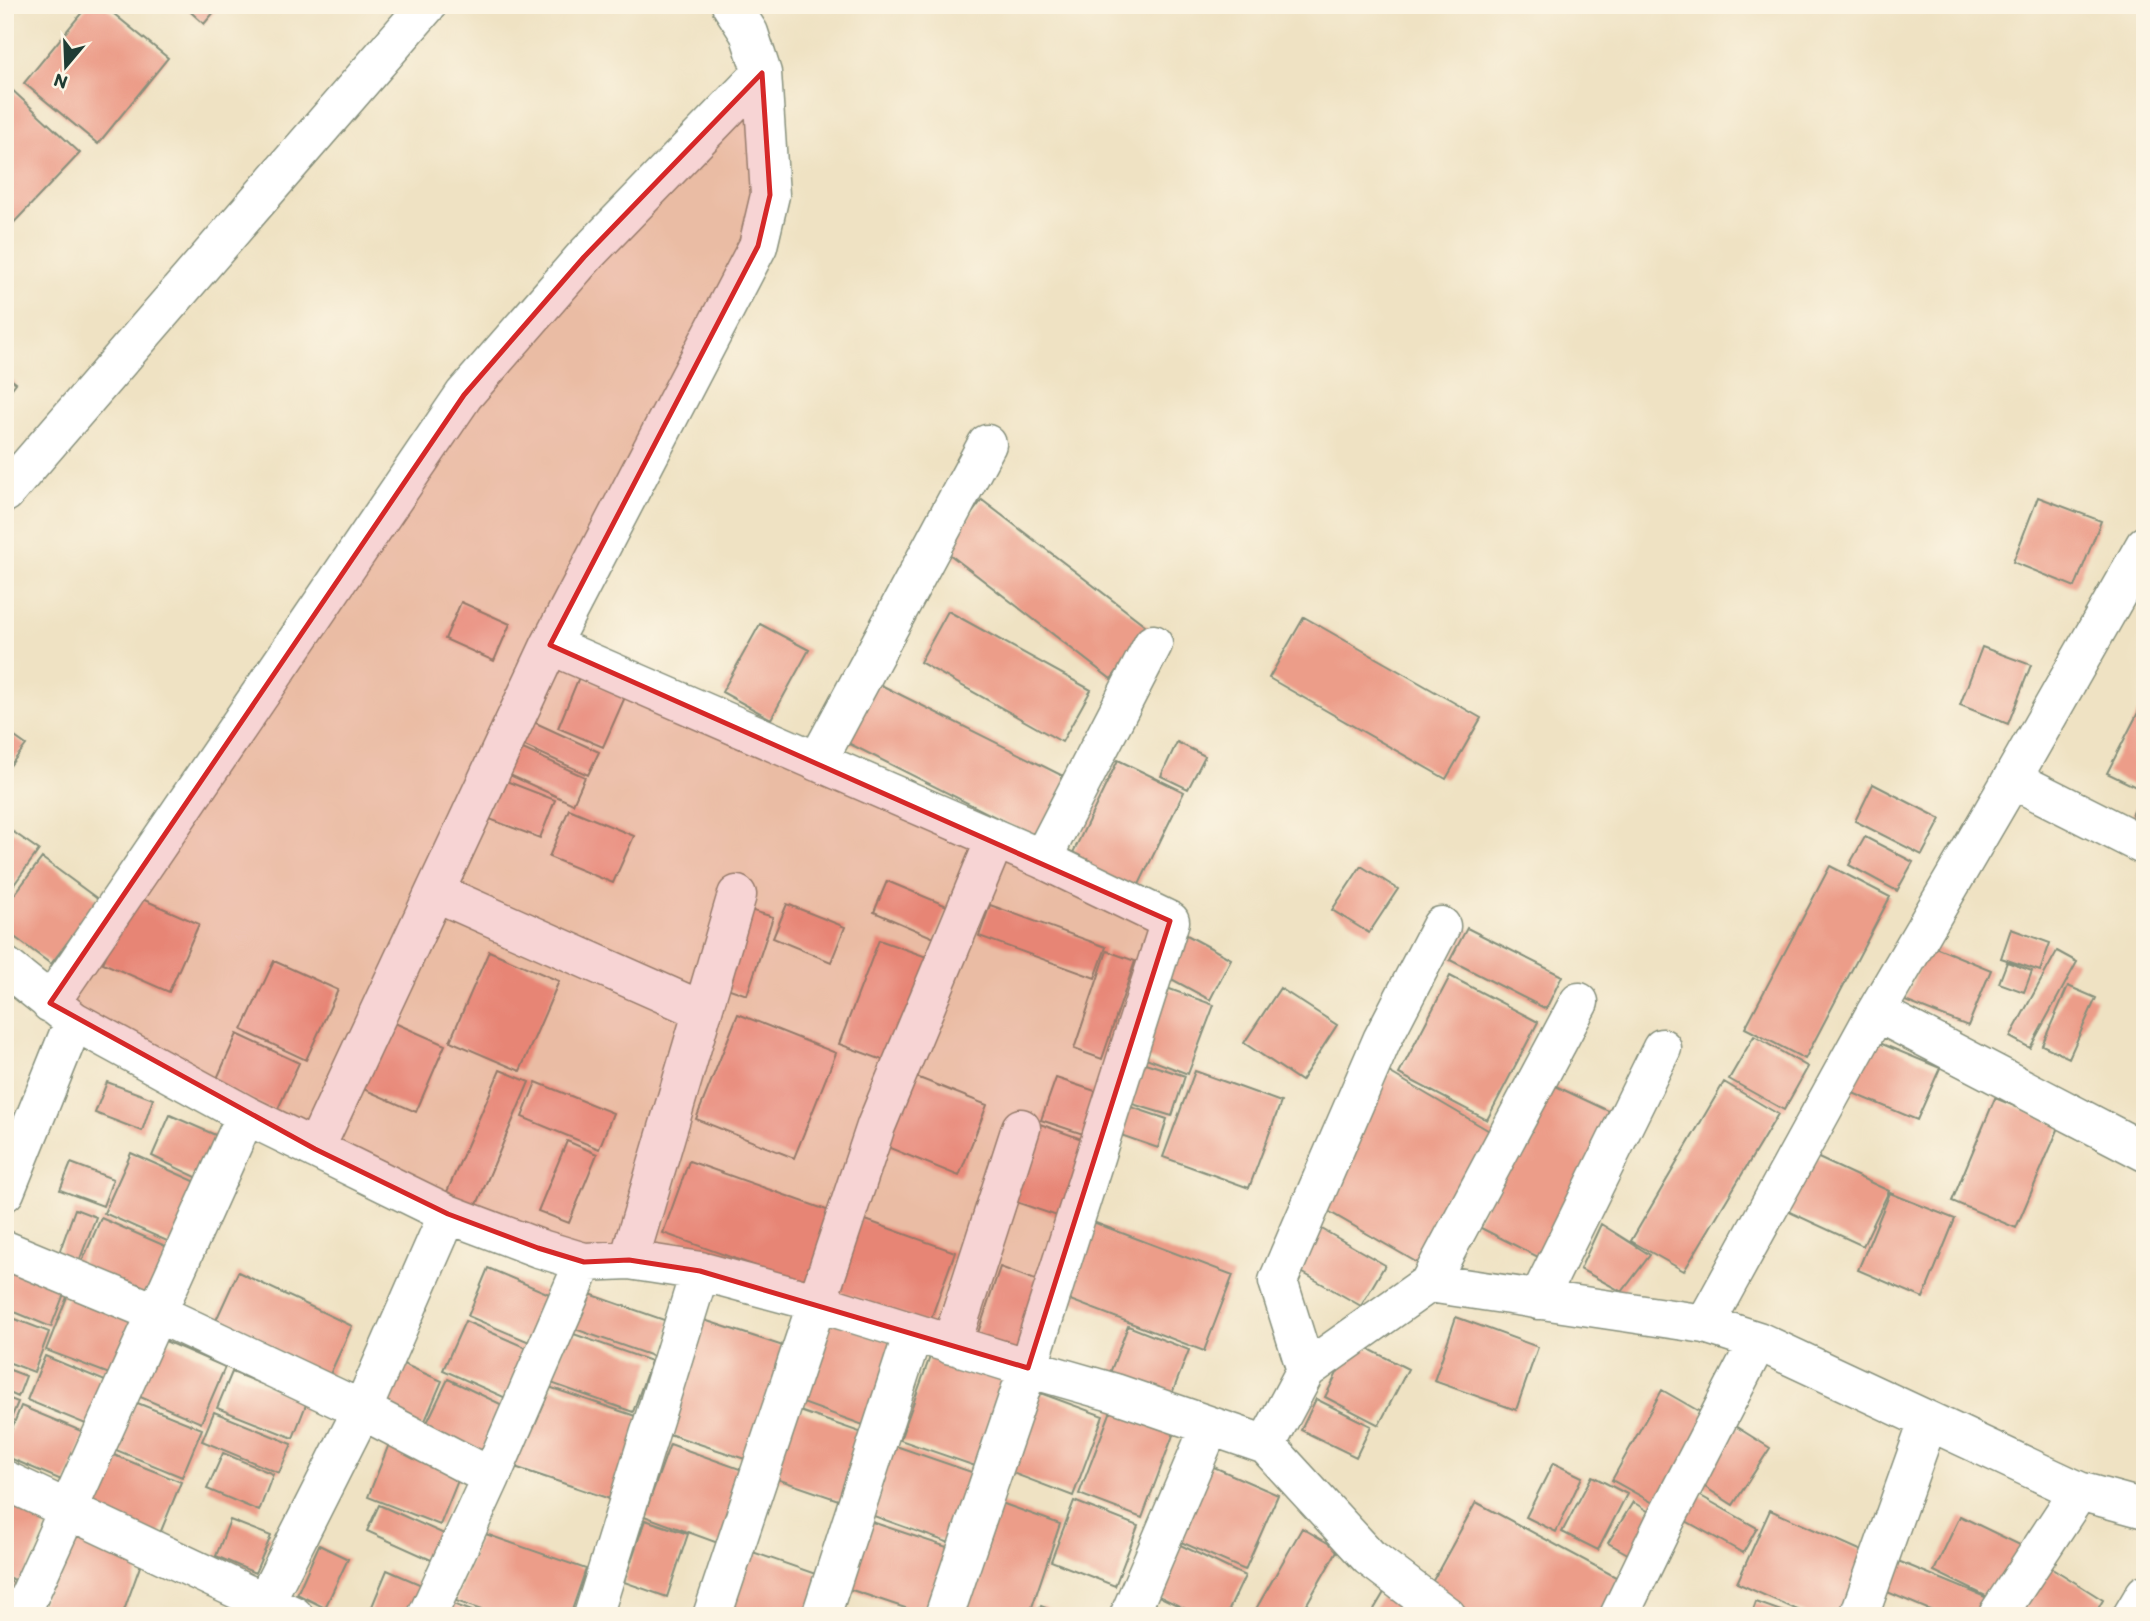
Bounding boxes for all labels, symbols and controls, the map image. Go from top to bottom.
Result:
north arrow [32,32,102,102]
text: N [51,69,70,95]

